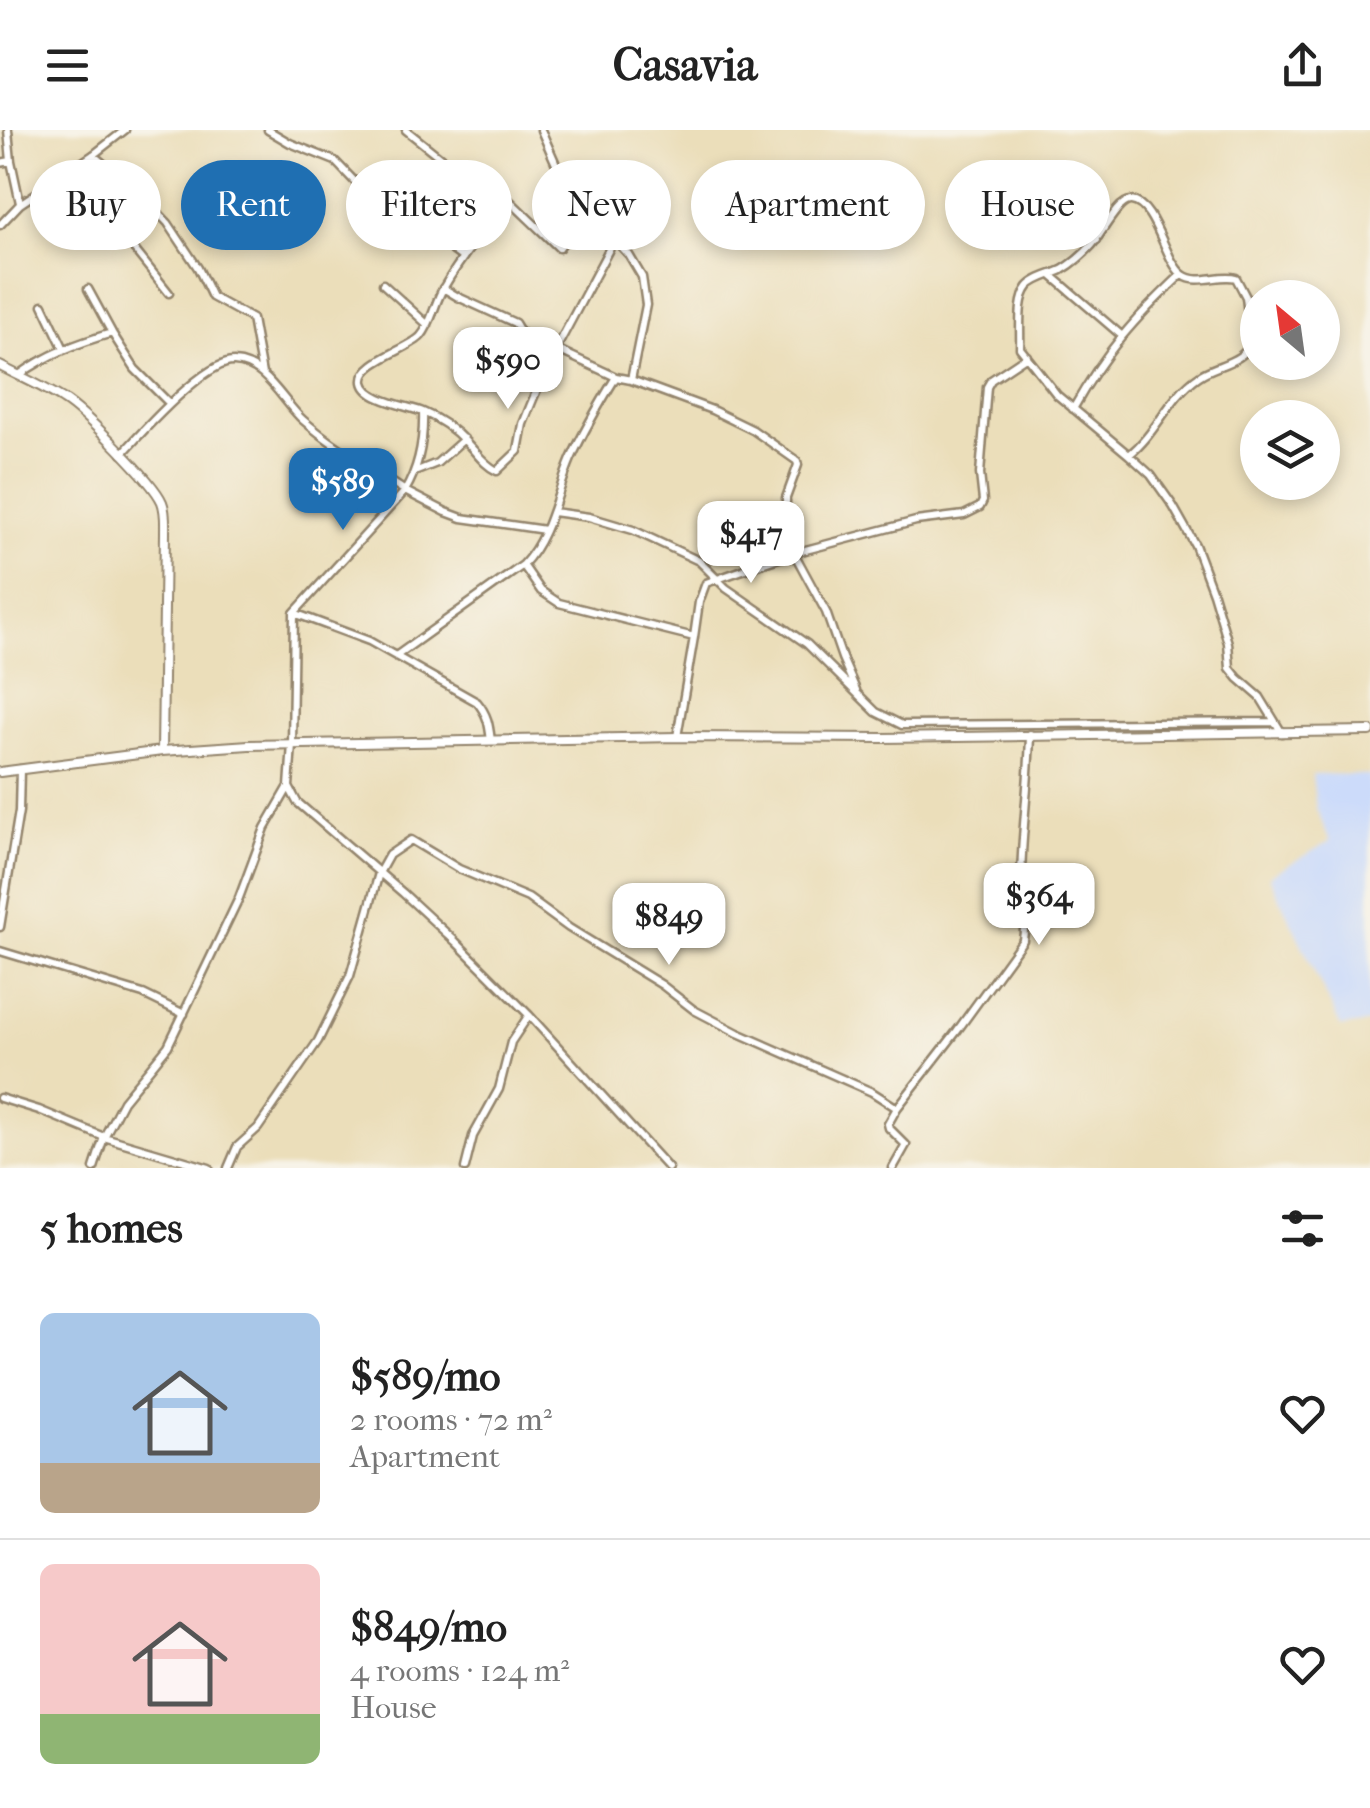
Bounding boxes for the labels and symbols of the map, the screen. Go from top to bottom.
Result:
north arrow [1240,280,1340,380]
pin: $590 [449,327,567,412]
pin: $589 [284,448,402,533]
pin: $417 [692,501,810,586]
pin: $364 [980,863,1098,948]
pin: $849 [610,883,728,968]

